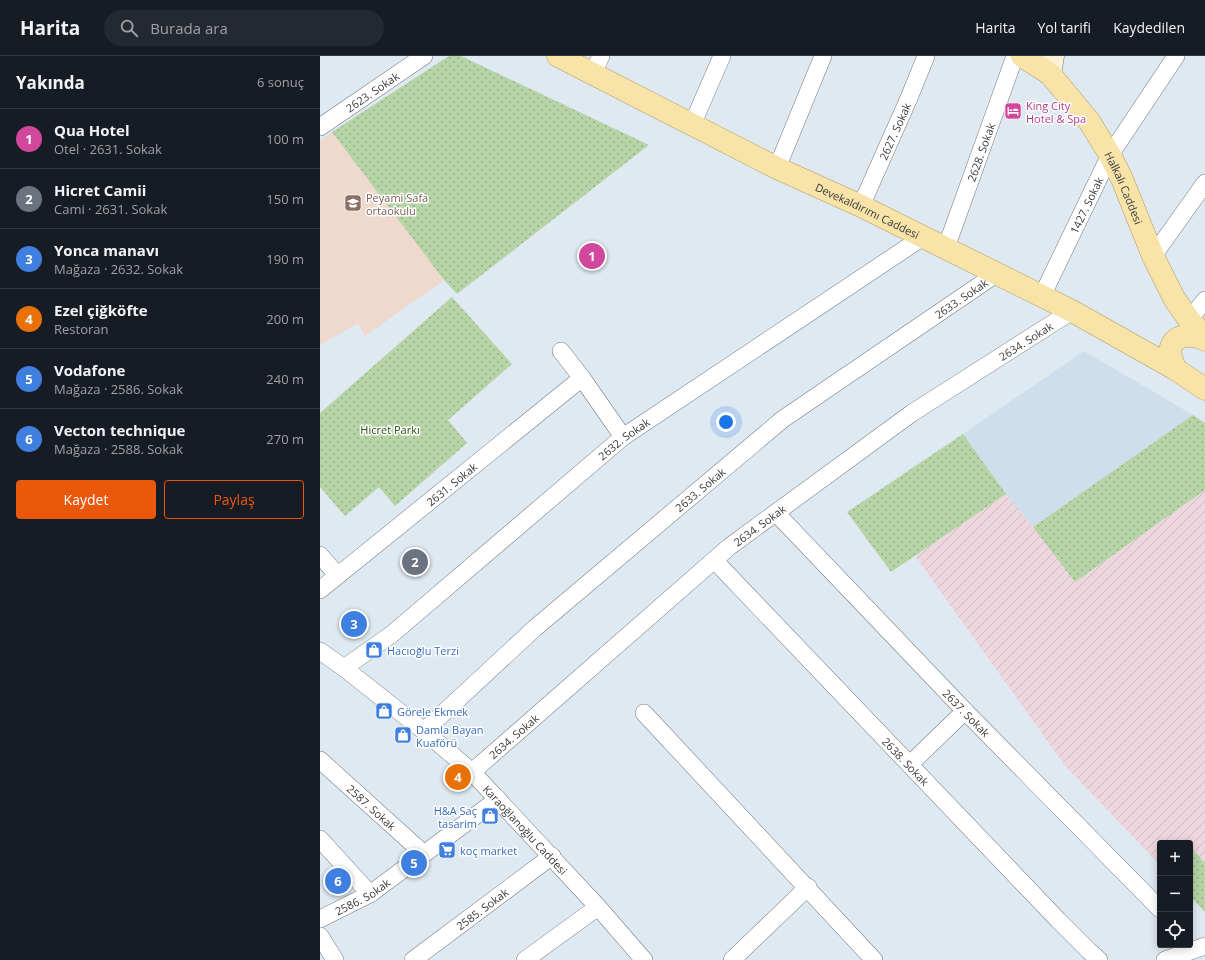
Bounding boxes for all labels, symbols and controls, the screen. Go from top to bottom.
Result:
search box [104,10,384,46]
text: Harita [20,15,80,41]
icon: search [118,17,140,39]
text: Burada ara [150,18,228,38]
text: Harita [975,18,1015,37]
text: Yol tarifi [1037,18,1091,37]
text: Kaydedilen [1113,18,1185,37]
street label: 2623. Sokak [342,68,402,115]
text: Yakında [16,71,85,94]
text: 6 sonuç [257,73,304,91]
place label: King City Hotel & Spa [1026,98,1086,126]
street label: 2627. Sokak [875,100,914,162]
hotel icon: King City Hotel & Spa [1003,101,1023,121]
text: Qua Hotel [54,120,129,140]
street label: 2628. Sokak [963,120,998,183]
text: 1 [25,130,33,148]
text: 100 m [266,130,304,148]
text: Otel · 2631. Sokak [54,140,162,158]
street label: Halkalı Caddesi [1102,149,1147,226]
street label: 1427. Sokak [1066,174,1106,236]
street label: Devekaldırımı Caddesi [813,179,922,242]
text: Hicret Camii [54,180,146,200]
text: 2 [25,190,33,208]
text: 150 m [266,190,304,208]
place label: Peyami Safa ortaokulu [366,190,428,218]
school or university icon: Peyami Safa ortaokulu [343,193,363,213]
text: Cami · 2631. Sokak [54,200,167,218]
text: Yonca manavı [54,240,159,260]
pin: 1 [579,241,605,271]
text: 3 [25,250,33,268]
text: 190 m [266,250,304,268]
text: Mağaza · 2632. Sokak [54,260,183,278]
street label: 2633. Sokak [931,274,991,321]
text: Ezel çiğköfte [54,300,148,320]
text: 4 [25,310,33,328]
text: 200 m [266,310,304,328]
street label: 2634. Sokak [996,318,1056,363]
text: Restoran [54,320,108,338]
text: Vodafone [54,360,125,380]
text: 5 [25,370,33,388]
text: 240 m [266,370,304,388]
text: Mağaza · 2586. Sokak [54,380,183,398]
your location [716,412,736,432]
street label: 2632. Sokak [594,414,652,463]
text: Vecton technique [54,420,185,440]
park label: Hicret Parkı [360,422,420,437]
text: 6 [25,430,33,448]
text: 270 m [266,430,304,448]
text: Mağaza · 2588. Sokak [54,440,183,458]
street label: 2631. Sokak [423,458,480,509]
street label: 2633. Sokak [672,463,728,515]
button: Kaydet [16,480,156,519]
button: Paylaş [164,480,304,519]
street label: 2634. Sokak [730,501,789,549]
pin: 2 [402,547,428,577]
pin: 3 [341,609,367,639]
shop icon: Hacıoğlu Terzi [364,640,384,660]
place label: Hacıoğlu Terzi [387,643,459,658]
street label: 2637. Sokak [940,685,994,740]
shop icon: Görele Ekmek [374,701,394,721]
place label: Görele Ekmek [397,704,468,719]
street label: 2634. Sokak [485,710,542,762]
place label: Damla Bayan Kuaförü [416,722,484,750]
shop icon: Damla Bayan Kuaförü [393,725,413,745]
street label: 2638. Sokak [879,734,933,788]
pin: 4 [445,762,471,792]
street label: 2587. Sokak [344,781,400,833]
street label: Karaoğlanoğlu Caddesi [480,781,571,878]
place label: H&A Saç tasarim [434,803,477,831]
shop icon: H&A Saç tasarim [480,806,500,826]
supermarket icon: koç market [437,840,457,860]
map controls [1157,840,1193,948]
button: + [1157,840,1193,876]
place label: koç market [460,843,517,858]
pin: 5 [401,848,427,878]
pin: 6 [325,866,351,896]
street label: 2586. Sokak [331,875,391,917]
button: − [1157,876,1193,912]
street label: 2585. Sokak [453,884,511,933]
button: locate [1157,912,1193,948]

